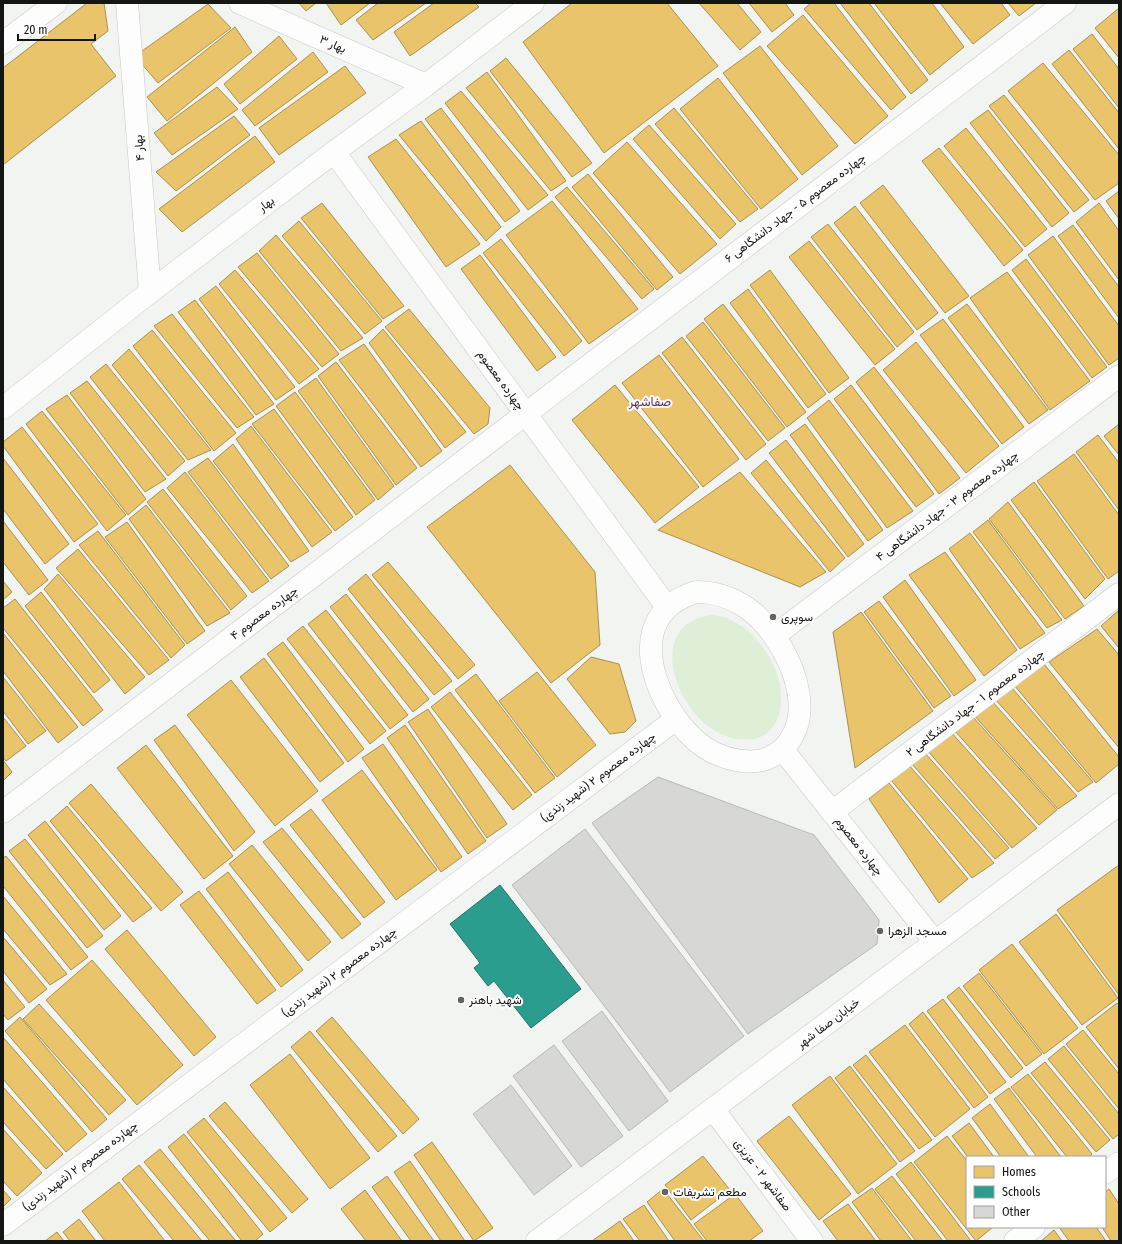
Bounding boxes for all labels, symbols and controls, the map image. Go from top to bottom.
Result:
scale bar [18,16,95,42]
text: 20 m [24,23,48,37]
street label: بهار ۳ [317,32,348,57]
street label: بهار ۴ [131,134,148,162]
street label: چهارده معصوم ۵ - جهاد دانشگاهی ۶ [722,151,869,266]
street label: بهار [254,193,278,216]
street label: چهارده معصوم [474,347,527,413]
district label: صفاشهر [628,394,671,410]
street label: چهارده معصوم ۳ - جهاد دانشگاهی ۴ [873,448,1021,565]
street label: چهارده معصوم ۴ [228,583,301,644]
place label: سوپری [781,610,813,625]
marker: سوپری [768,612,778,622]
street label: چهارده معصوم ۱ - جهاد دانشگاهی ۲ [903,646,1047,760]
street label: چهارده معصوم ۲ (شهید زندی) [538,729,659,826]
street label: چهارده معصوم [831,814,886,879]
street label: چهارده معصوم ۲ (شهید زندی) [279,924,400,1021]
place label: مسجد الزهرا [888,924,947,939]
marker: مسجد الزهرا [875,926,885,936]
place label: شهید باهنر [468,993,522,1008]
marker: شهید باهنر [456,995,466,1005]
street label: خیابان صفا شهر [793,995,863,1053]
street label: چهارده معصوم ۲ (شهید زندی) [20,1118,141,1215]
street label: صفاشهر ۲ - عزیزی [731,1136,795,1214]
legend [966,1156,1106,1228]
text: Homes [1002,1165,1036,1179]
place label: مطعم تشريفات [673,1185,747,1200]
text: Schools [1002,1185,1040,1199]
marker: مطعم تشريفات [660,1187,670,1197]
text: Other [1002,1205,1031,1219]

